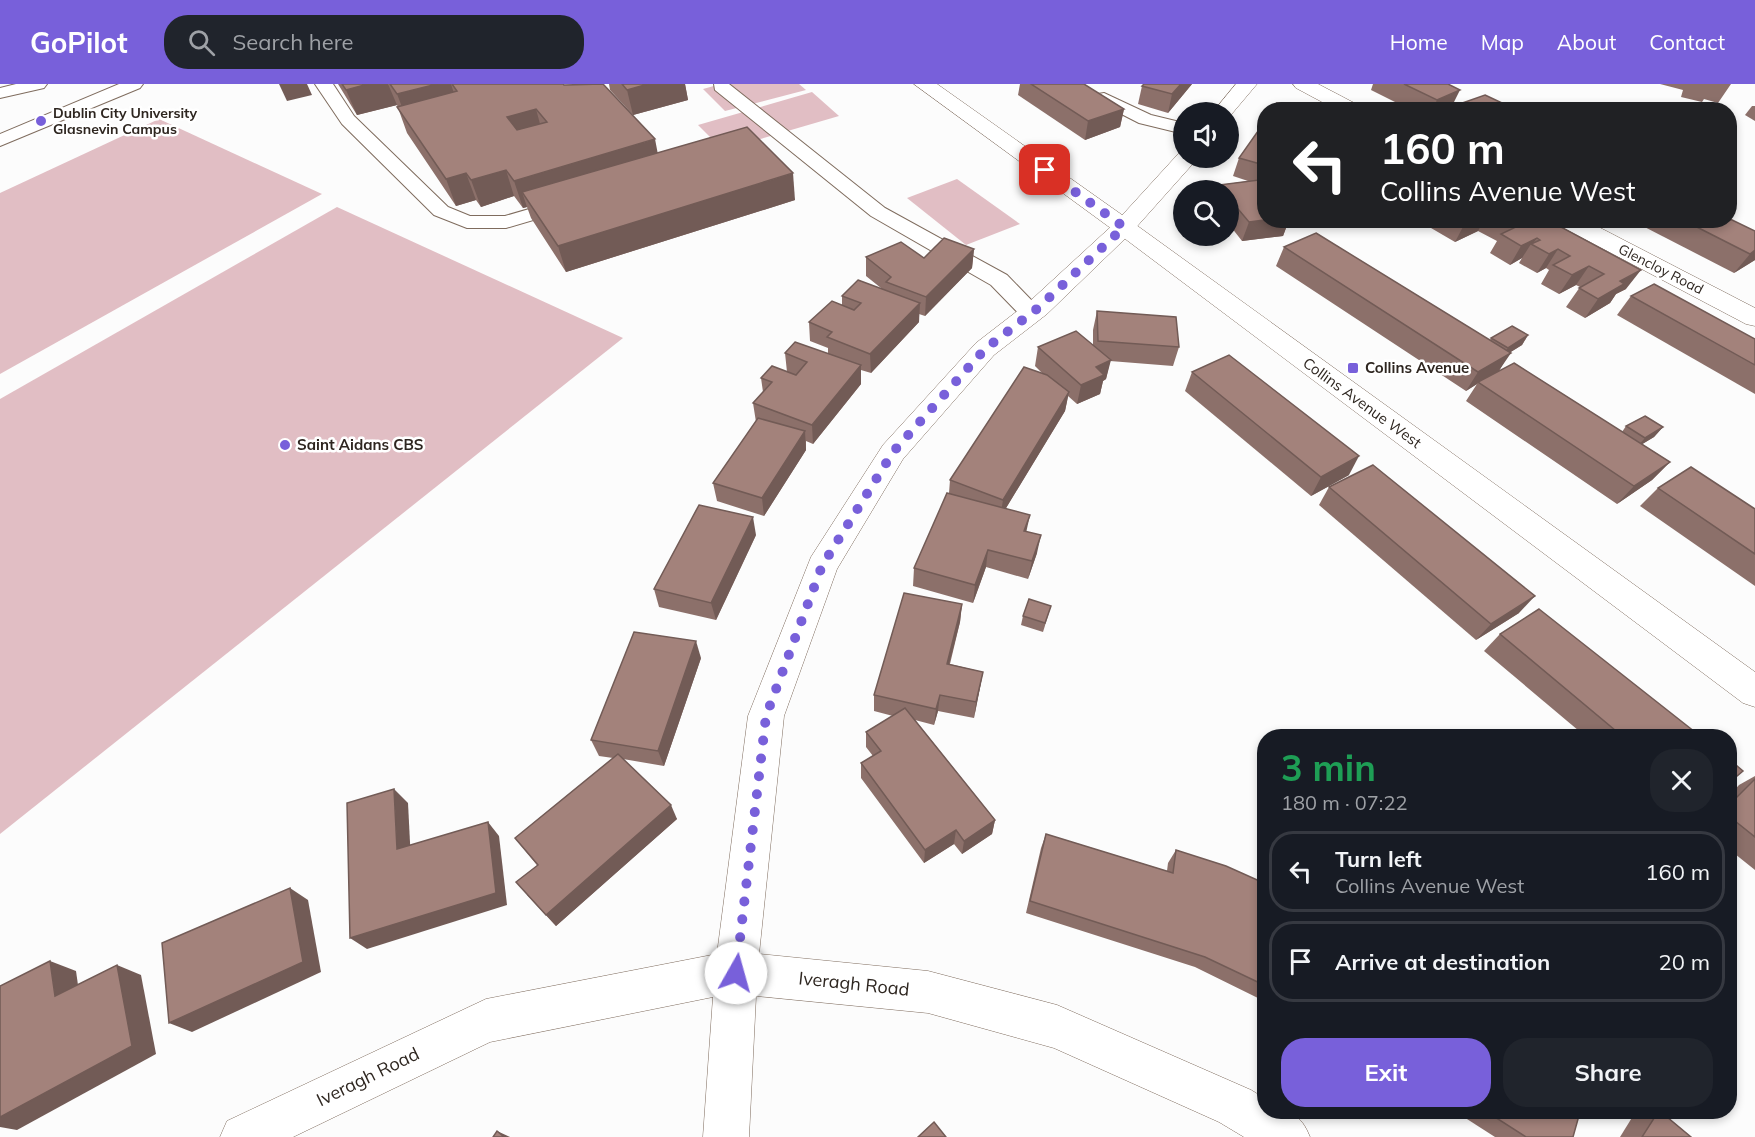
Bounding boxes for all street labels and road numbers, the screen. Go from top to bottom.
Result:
street label: Glencloy Road [1616,240,1706,298]
street label: Collins Avenue West [1299,353,1425,452]
street label: Iveragh Road [797,966,911,1001]
street label: Iveragh Road [313,1042,423,1111]

